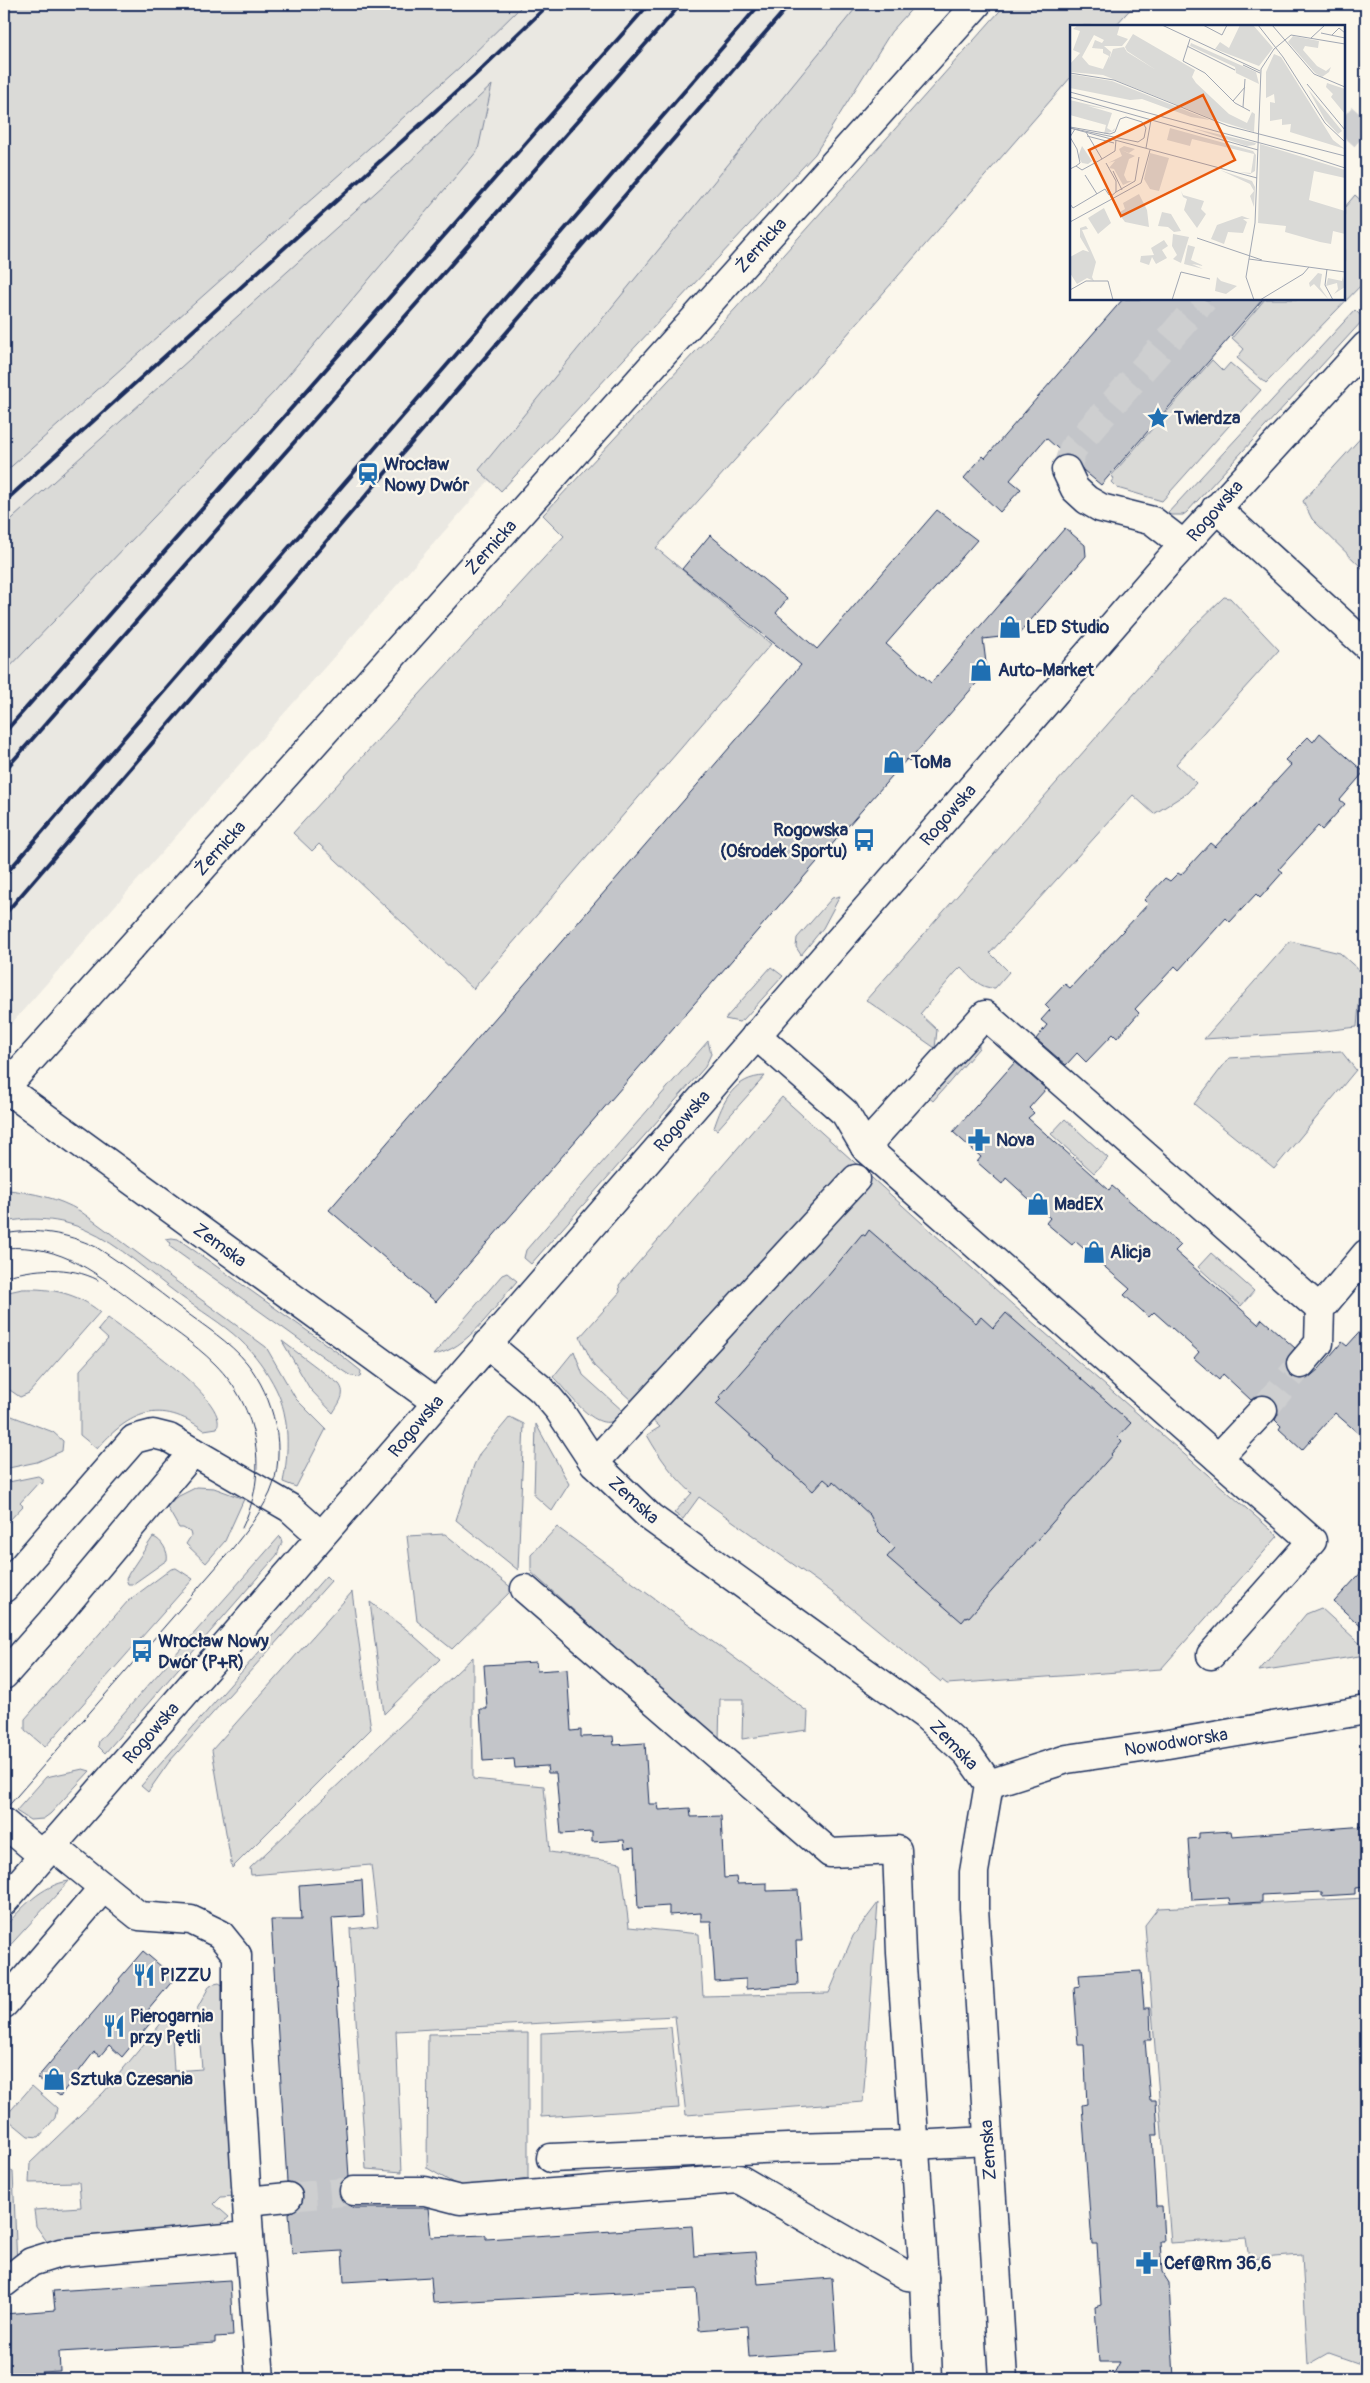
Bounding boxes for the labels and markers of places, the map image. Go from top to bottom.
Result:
place icon: Twierdza [1145,405,1171,431]
place label: Twierdza [1173,407,1241,430]
place label: Wrocław Nowy Dwór [384,453,470,497]
station icon: Wrocław Nowy Dwór [355,461,381,487]
shop icon: LED Studio [997,614,1023,640]
place label: LED Studio [1026,616,1110,639]
shop icon: Auto-Market [968,657,994,683]
place label: Auto-Market [998,659,1095,682]
shop icon: ToMa [881,749,907,775]
place label: ToMa [910,751,952,774]
place label: Rogowska (Ośrodek Sportu) [720,819,849,863]
bus stop icon: Rogowska (Ośrodek Sportu) [851,827,877,853]
pharmacy icon: Nova [966,1127,992,1153]
place label: Nova [996,1129,1035,1152]
shop icon: MadEX [1025,1191,1051,1217]
place label: MadEX [1054,1193,1104,1216]
shop icon: Alicja [1081,1239,1107,1265]
place label: Alicja [1110,1241,1151,1264]
place label: Wrocław Nowy Dwór (P+R) [158,1630,269,1674]
bus stop icon: Wrocław Nowy Dwór (P+R) [129,1638,155,1664]
restaurant icon: PIZZU [131,1962,157,1988]
place label: PIZZU [160,1964,212,1987]
place label: Pierogarnia przy Pętli [130,2005,214,2049]
restaurant icon: Pierogarnia przy Pętli [101,2013,127,2039]
shop icon: Sztuka Czesania [41,2066,67,2092]
place label: Sztuka Czesania [70,2068,194,2091]
pharmacy icon: Cef@Rm 36,6 [1134,2250,1160,2276]
place label: Cef@Rm 36,6 [1164,2252,1272,2275]

